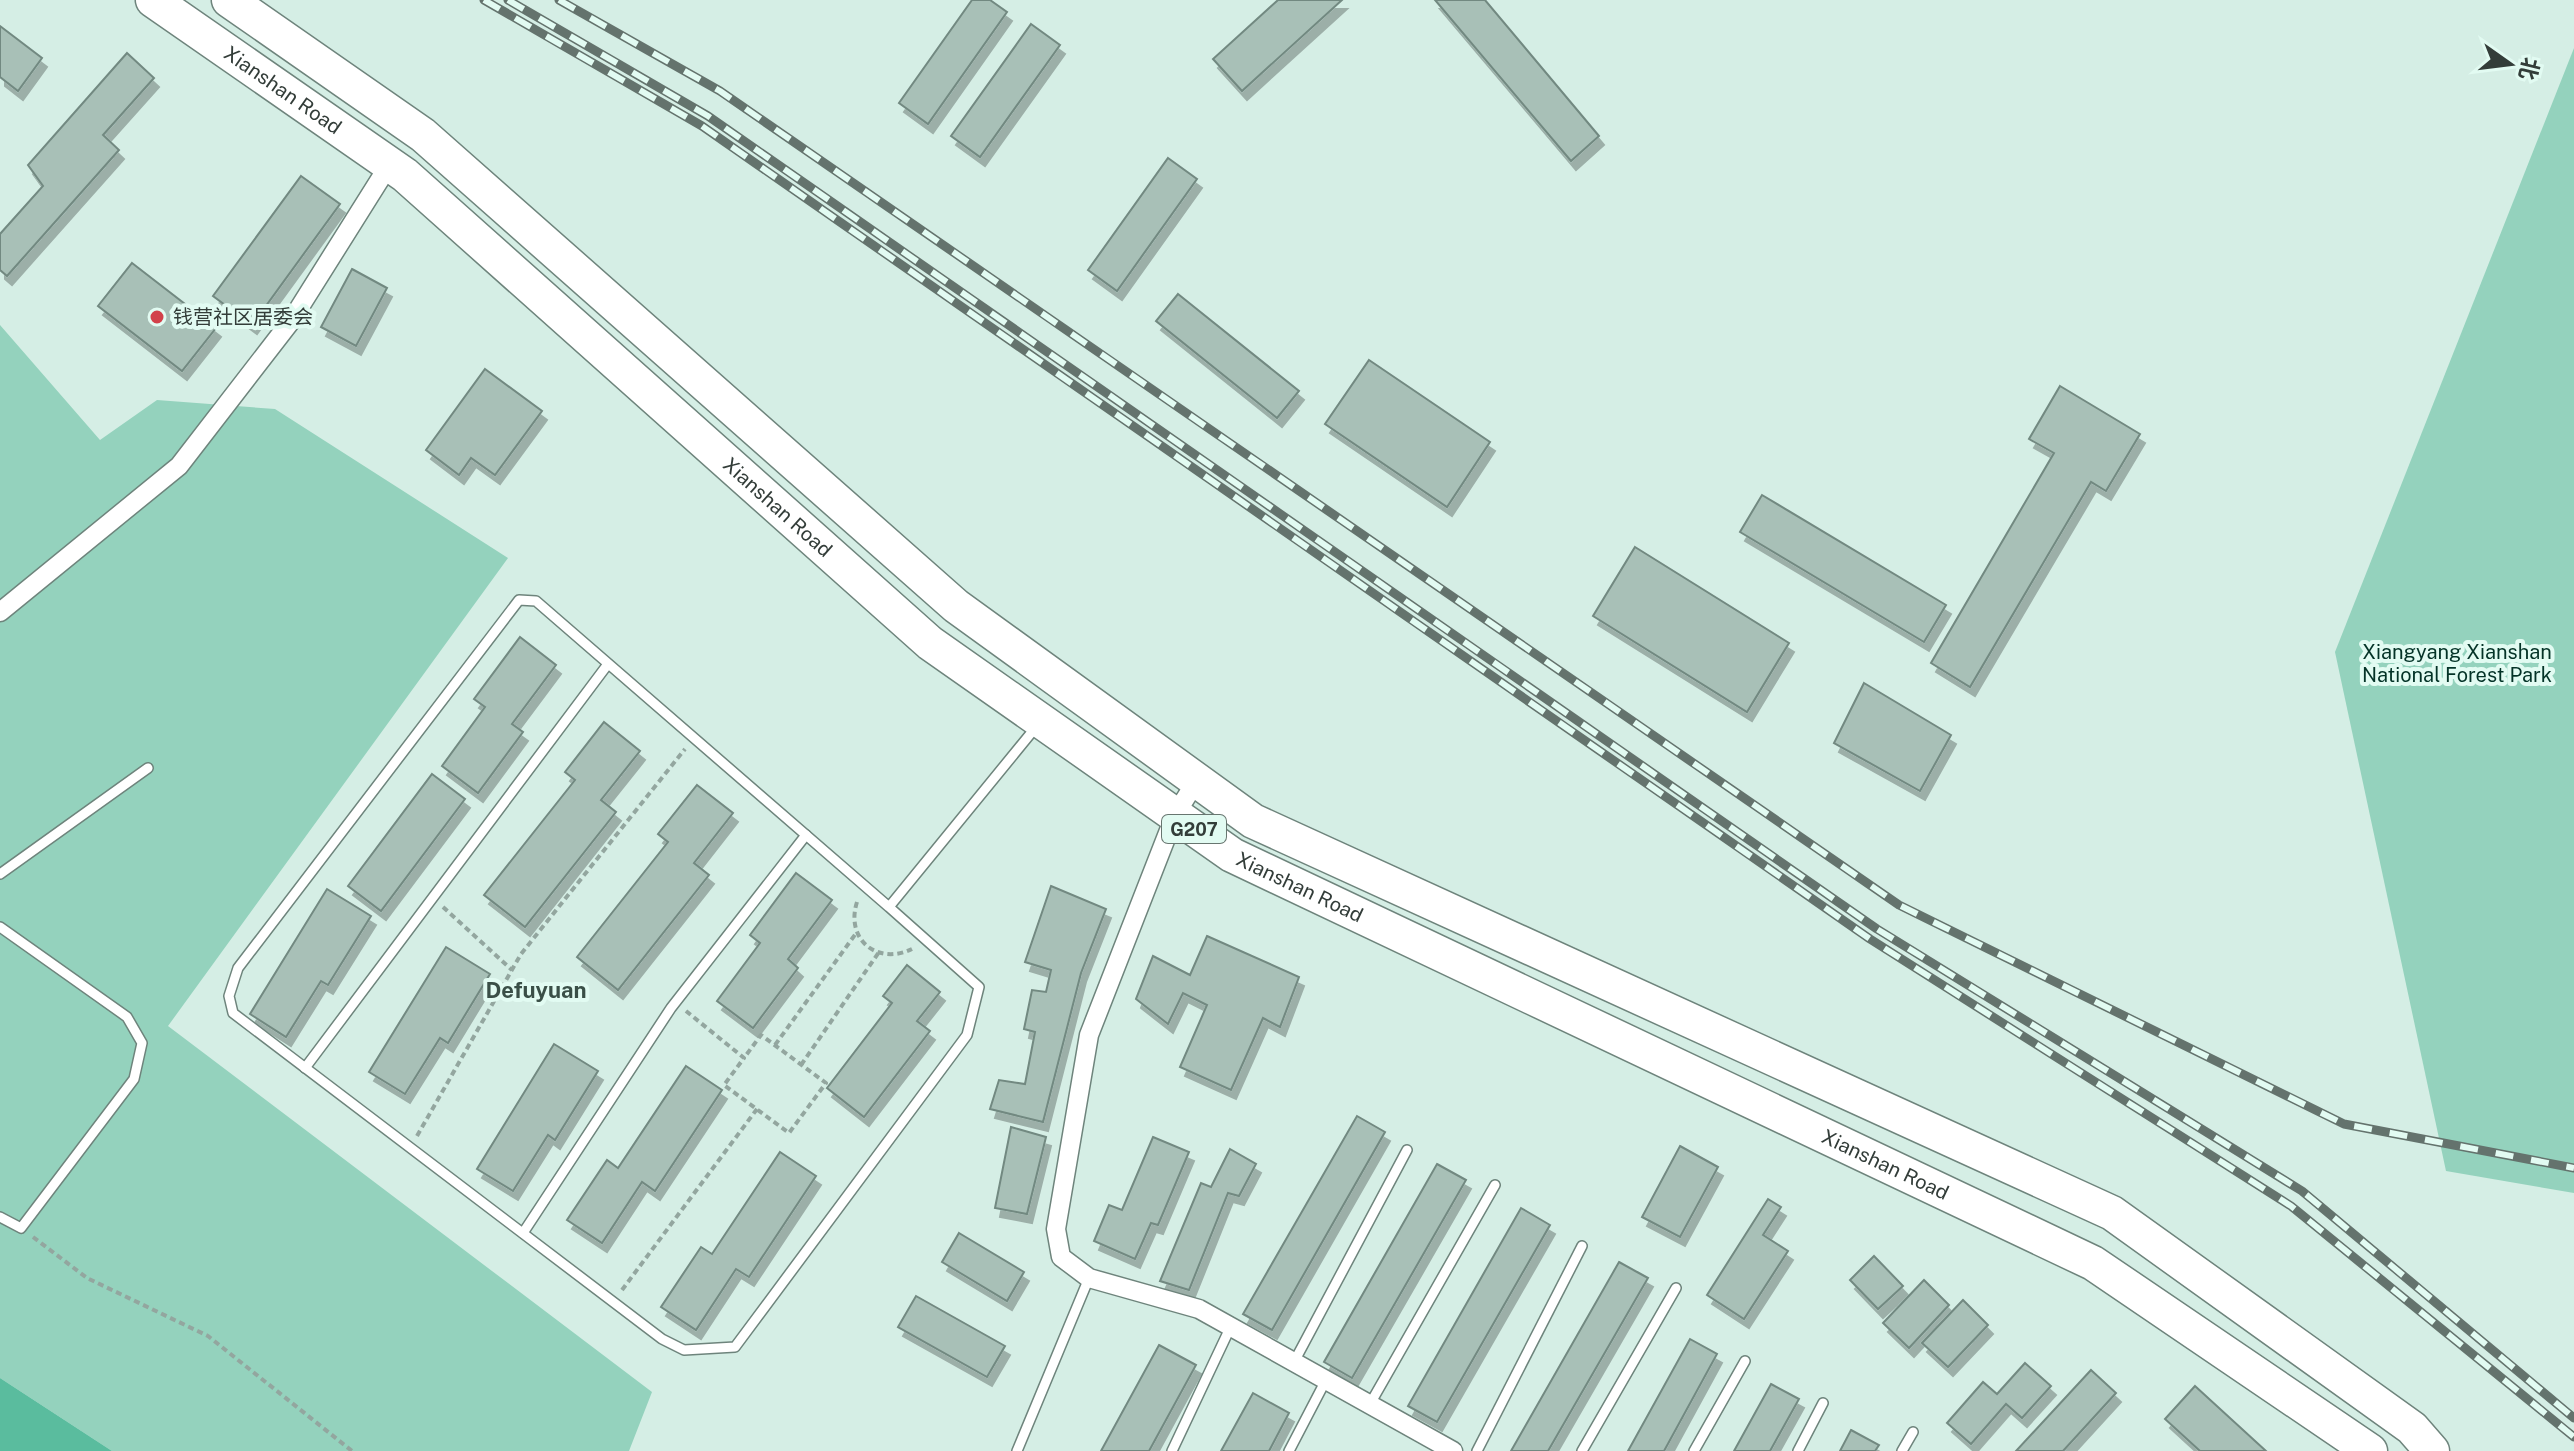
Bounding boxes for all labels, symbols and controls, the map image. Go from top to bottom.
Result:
north arrow [2470,24,2550,104]
street label: Xianshan Road [219,41,346,139]
text: 北 [2514,55,2545,83]
place label: 钱营社区居委会 [173,305,313,329]
marker: 钱营社区居委会 [148,308,166,326]
street label: Xianshan Road [718,452,837,562]
park label: Xiangyang Xianshan National Forest Park [2362,640,2552,687]
road number: G207 [1162,815,1226,843]
street label: Xianshan Road [1232,847,1367,927]
district label: Defuyuan [486,977,587,1003]
street label: Xianshan Road [1818,1124,1953,1205]

